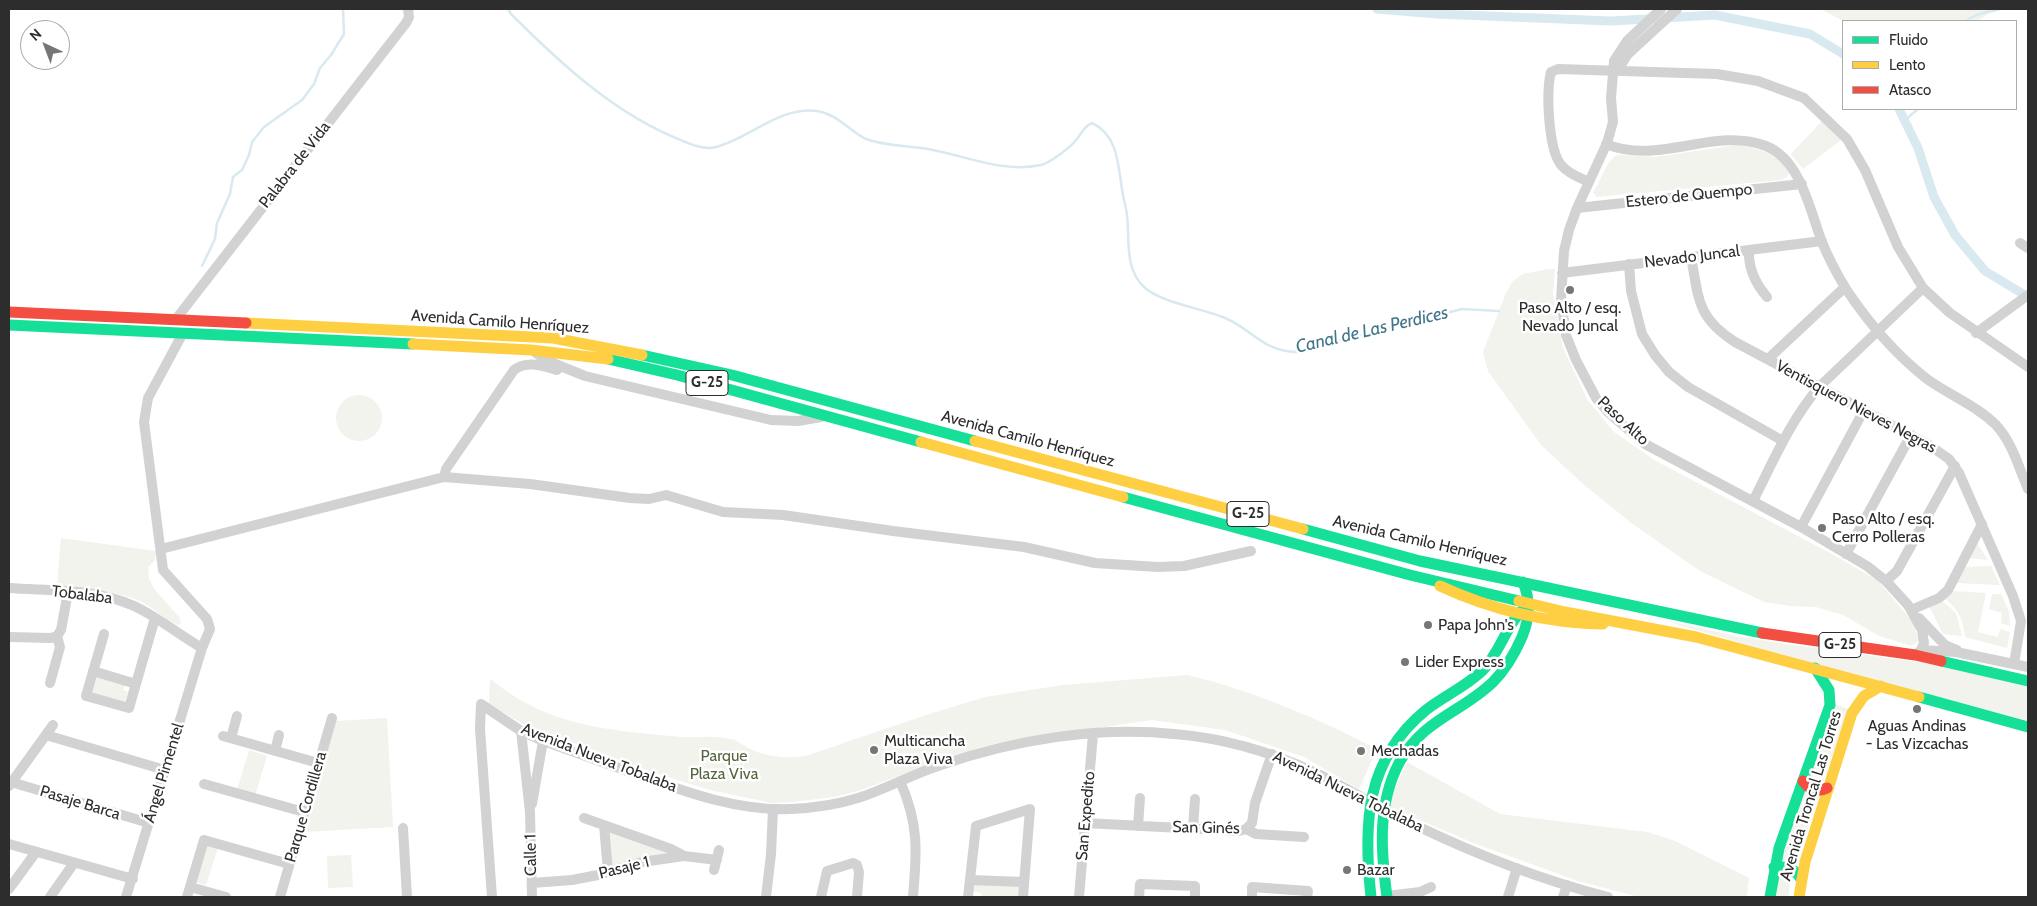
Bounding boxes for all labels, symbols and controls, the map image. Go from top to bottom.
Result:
north arrow [20,20,70,70]
legend [1842,20,2017,110]
text: N [26,25,45,45]
text: Fluido [1889,31,1928,49]
text: Lento [1889,56,1926,74]
text: Atasco [1889,81,1931,99]
street label: Palabra de Vida [255,118,335,212]
street label: Estero de Quempo [1625,180,1753,212]
street label: Nevado Juncal [1643,242,1741,272]
marker: Paso Alto / esq. Nevado Juncal [1564,284,1576,296]
place label: Paso Alto / esq. Nevado Juncal [1519,298,1621,336]
water label: Canal de Las Perdices [1294,302,1450,358]
street label: Avenida Camilo Henríquez [410,306,590,338]
street label: Ventisquero Nieves Negras [1772,356,1940,458]
road number: G-25 [686,370,728,396]
street label: Paso Alto [1593,392,1653,450]
street label: Avenida Camilo Henríquez [939,407,1117,471]
road number: G-25 [1227,502,1269,526]
place label: Paso Alto / esq. Cerro Polleras [1832,509,1935,547]
street label: Avenida Camilo Henríquez [1331,512,1509,570]
marker: Paso Alto / esq. Cerro Polleras [1816,522,1828,534]
street label: Tobalaba [51,582,113,608]
place label: Papa John's [1438,615,1514,635]
marker: Papa John's [1422,619,1434,631]
road number: G-25 [1819,632,1861,658]
place label: Lider Express [1415,652,1504,672]
marker: Lider Express [1399,656,1411,668]
marker: Aguas Andinas - Las Vizcachas [1911,703,1923,715]
street label: Avenida Troncal Las Torres [1776,709,1846,883]
place label: Aguas Andinas - Las Vizcachas [1866,716,1968,754]
street label: Avenida Nueva Tobalaba [519,719,679,797]
street label: Ángel Pimentel [140,721,188,825]
place label: Multicancha Plaza Viva [884,731,965,769]
place label: Mechadas [1371,741,1439,761]
marker: Multicancha Plaza Viva [868,744,880,756]
marker: Mechadas [1355,745,1367,757]
park label: Parque Plaza Viva [690,746,758,784]
street label: Avenida Nueva Tobalaba [1270,747,1426,837]
street label: Parque Cordillera [281,749,331,865]
street label: San Expedito [1073,771,1099,861]
street label: Pasaje Barca [37,782,123,824]
street label: San Ginés [1172,818,1240,838]
street label: Calle 1 [521,834,541,876]
street label: Pasaje 1 [597,852,651,884]
place label: Bazar [1357,860,1395,880]
marker: Bazar [1341,864,1353,876]

